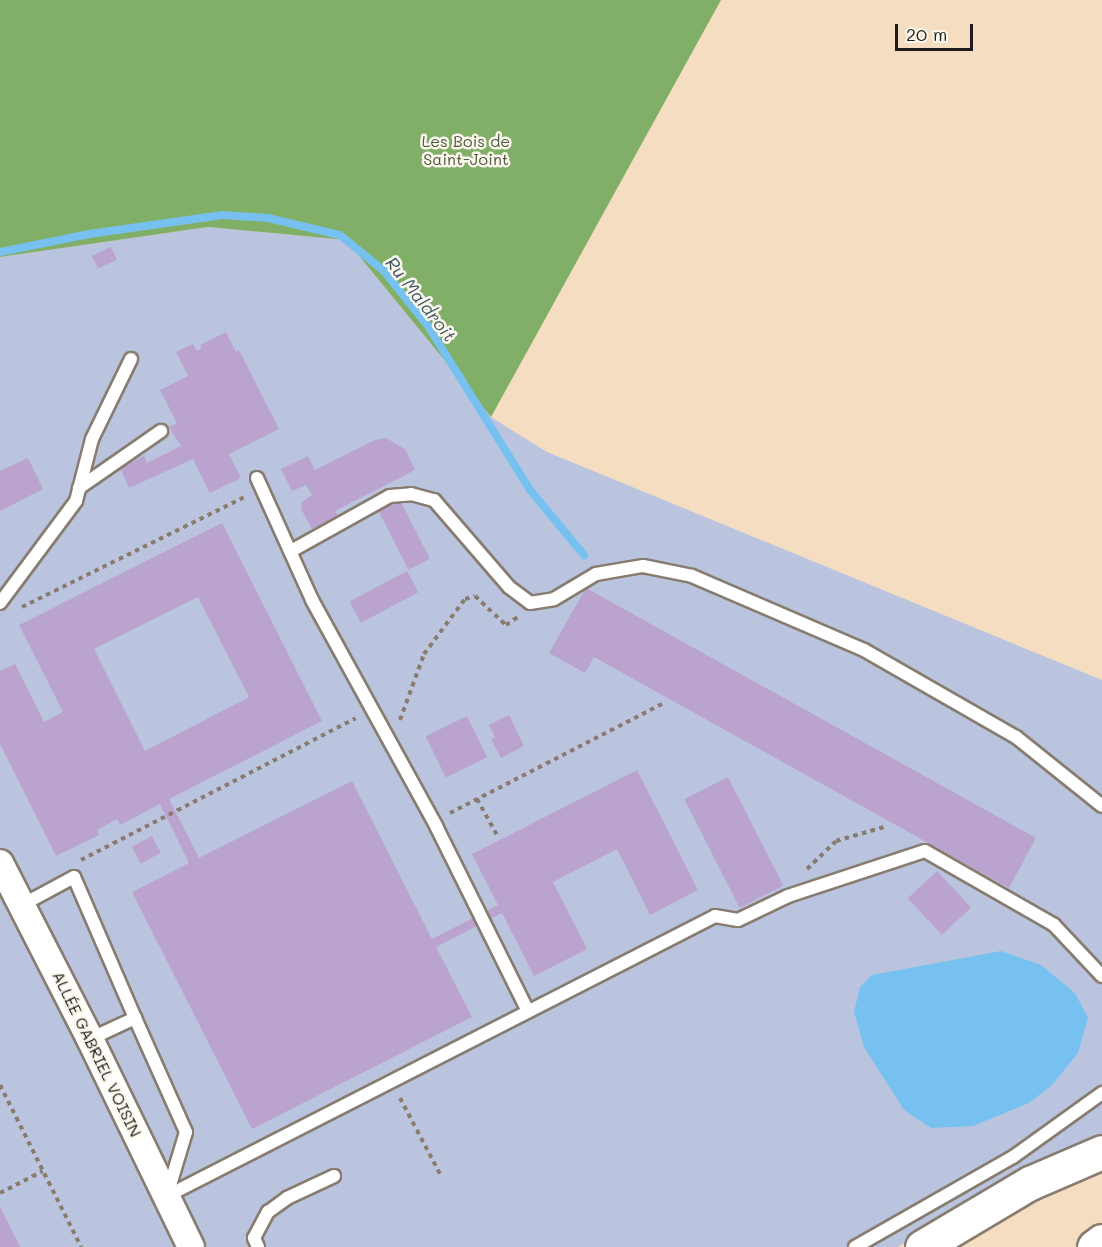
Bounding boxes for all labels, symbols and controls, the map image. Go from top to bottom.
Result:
scale bar [898,12,976,50]
text: 20 m [906,22,947,46]
park label: Les Bois de Saint-Joint [422,131,510,169]
water label: Ru Maldroit [381,252,461,346]
street label: ALLÉE GABRIEL VOISIN [48,968,146,1140]

